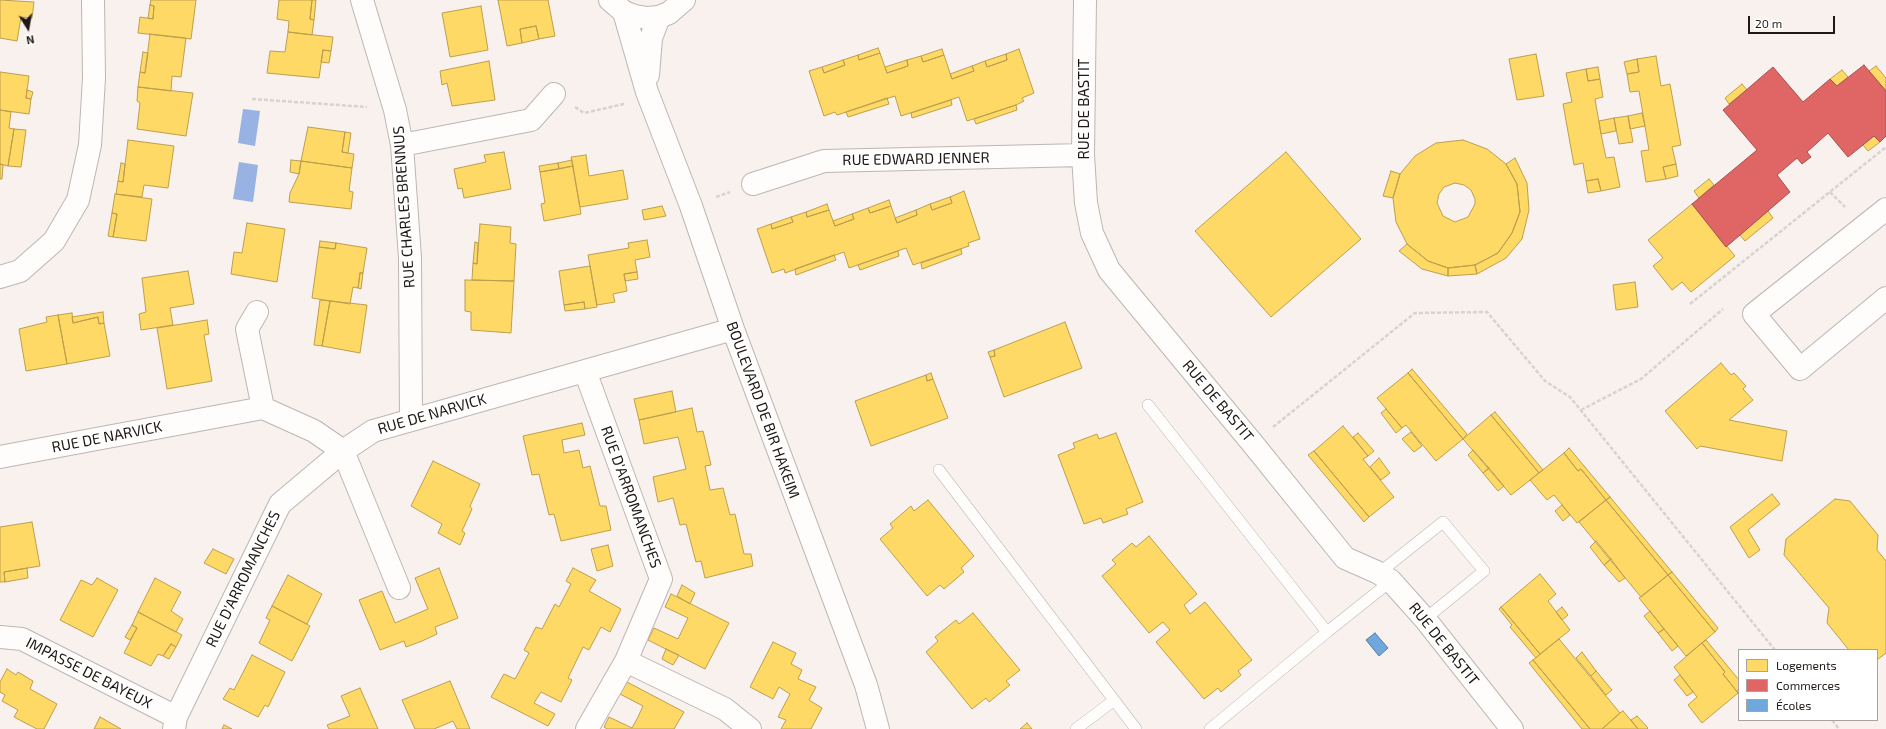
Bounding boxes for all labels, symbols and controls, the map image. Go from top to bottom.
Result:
north arrow [8,8,48,48]
scale bar [1750,8,1837,34]
text: 20 m [1755,16,1782,30]
text: N [25,33,36,47]
street label: RUE DE BASTIT [1075,58,1093,160]
street label: RUE CHARLES BRENNUS [389,125,419,289]
street label: RUE EDWARD JENNER [842,149,990,169]
street label: BOULEVARD DE BIR HAKEIM [723,319,803,501]
street label: RUE DE BASTIT [1179,356,1257,446]
street label: RUE DE NARVICK [376,390,488,438]
street label: RUE DE NARVICK [50,417,164,457]
street label: RUE D'ARROMANCHES [597,424,665,570]
street label: RUE D'ARROMANCHES [202,508,284,650]
street label: RUE DE BASTIT [1405,599,1483,689]
street label: IMPASSE DE BAYEUX [23,633,155,713]
legend [1738,649,1878,721]
text: Logements [1776,658,1837,672]
text: Commerces [1776,678,1840,692]
text: Écoles [1776,698,1811,712]

